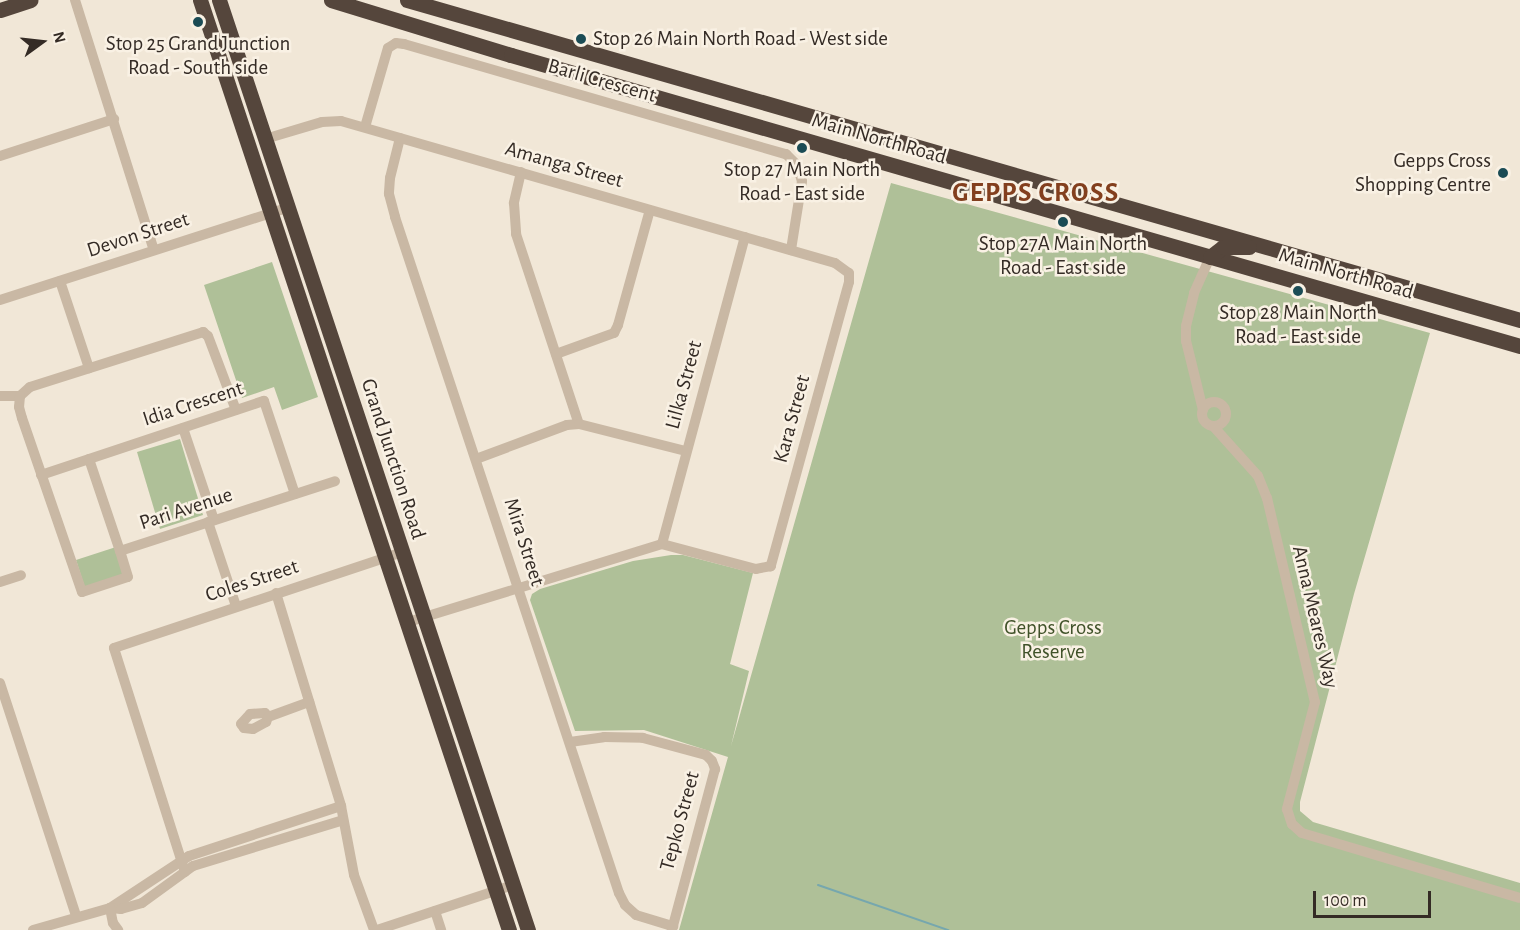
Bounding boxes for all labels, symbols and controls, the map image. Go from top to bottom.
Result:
north arrow [12,12,72,72]
marker: Stop 25 Grand Junction Road - South side [191,15,205,29]
place label: Stop 26 Main North Road - West side [593,26,888,52]
text: N [50,30,69,45]
place label: Stop 25 Grand Junction Road - South side [106,31,290,81]
marker: Stop 26 Main North Road - West side [574,32,588,46]
street label: Barli Crescent [545,54,659,108]
street label: Main North Road [809,108,949,170]
street label: Amanga Street [502,136,626,194]
marker: Stop 27 Main North Road - East side [795,141,809,155]
place label: Gepps Cross Shopping Centre [1355,148,1491,198]
place label: Stop 27 Main North Road - East side [724,157,880,207]
marker: Gepps Cross Shopping Centre [1496,166,1510,180]
district label: GEPPS CROSS [952,177,1120,209]
street label: Devon Street [84,207,192,263]
marker: Stop 27A Main North Road - East side [1056,215,1070,229]
place label: Stop 27A Main North Road - East side [979,231,1147,281]
street label: Main North Road [1276,243,1416,305]
marker: Stop 28 Main North Road - East side [1291,284,1305,298]
place label: Stop 28 Main North Road - East side [1219,300,1377,350]
street label: Lilka Street [660,338,708,432]
street label: Kara Street [768,372,816,466]
street label: Idia Crescent [139,376,247,432]
street label: Grand Junction Road [355,376,431,542]
street label: Pari Avenue [136,482,236,536]
street label: Mira Street [498,495,550,589]
street label: Anna Meares Way [1286,543,1344,691]
street label: Coles Street [202,554,302,608]
park label: Gepps Cross Reserve [1004,615,1102,665]
street label: Tepko Street [655,769,705,873]
scale bar [1316,879,1434,917]
text: 100 m [1324,892,1367,910]

